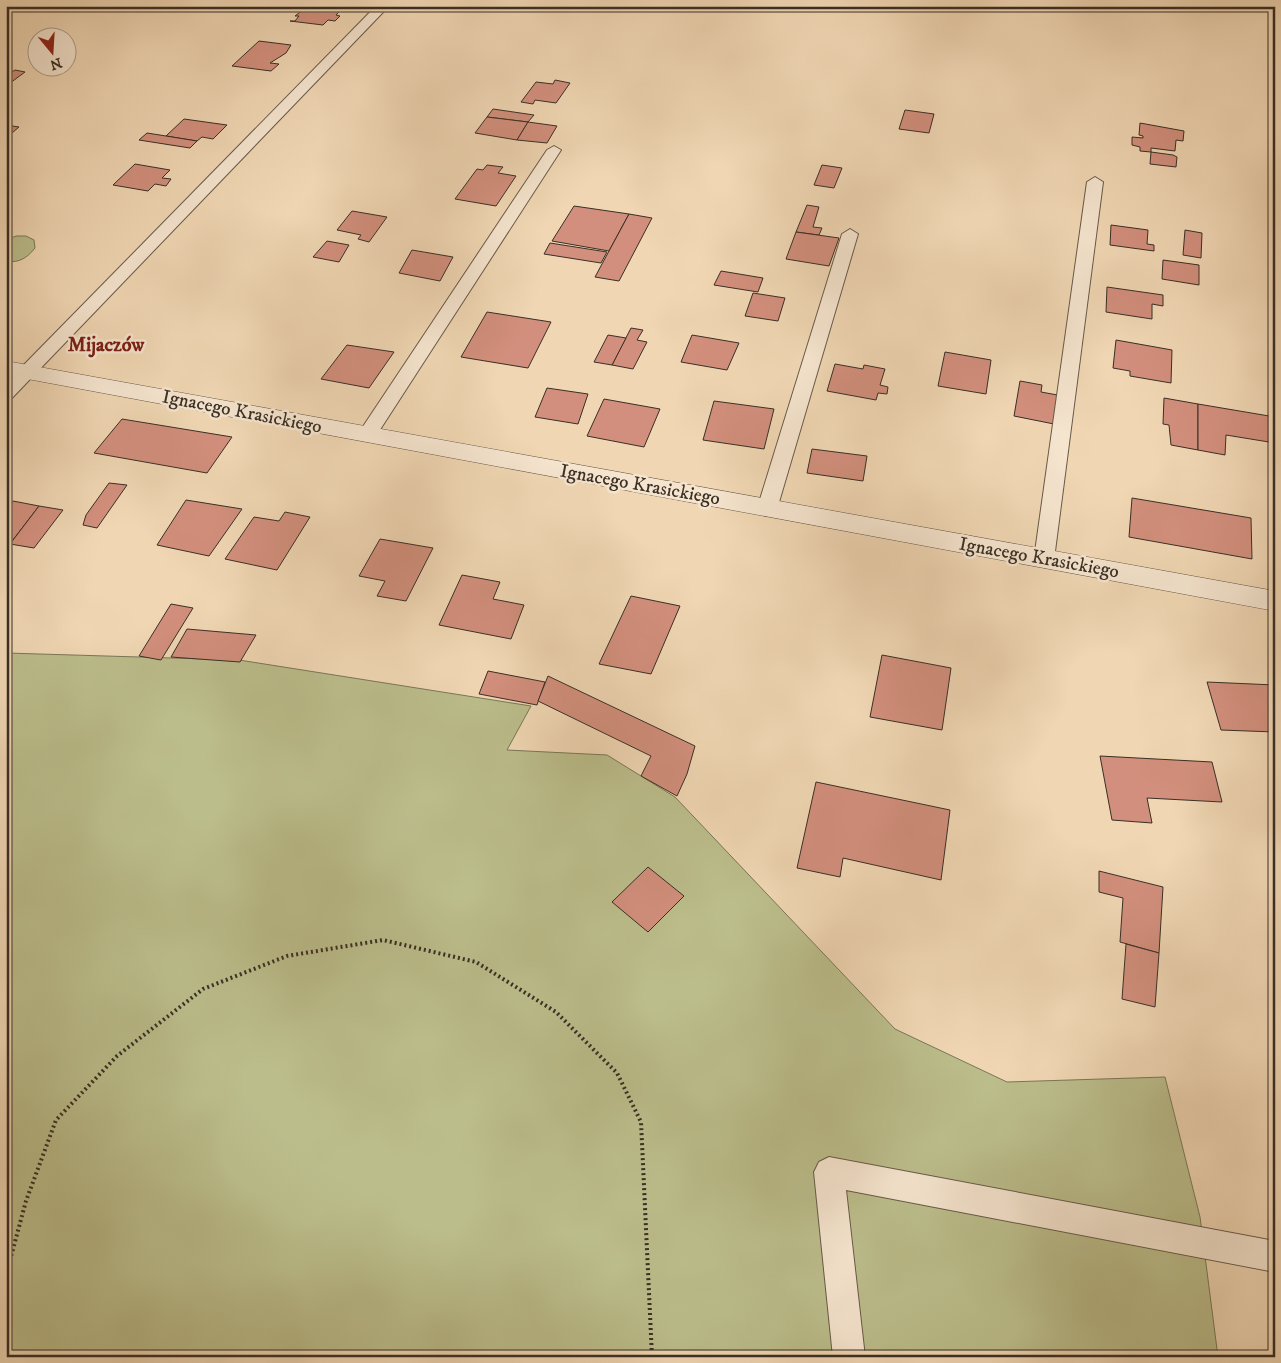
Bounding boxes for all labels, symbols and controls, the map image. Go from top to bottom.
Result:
north arrow [28,28,78,78]
text: N [47,53,64,74]
district label: Mijaczów [68,333,145,358]
street label: Ignacego Krasickiego [160,385,324,439]
street label: Ignacego Krasickiego [558,460,722,510]
street label: Ignacego Krasickiego [957,533,1121,583]

